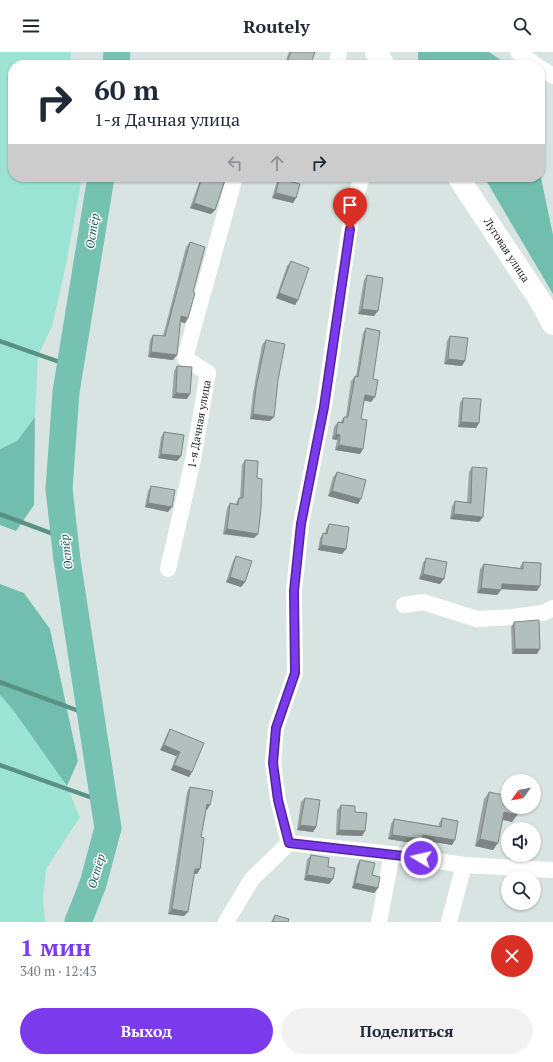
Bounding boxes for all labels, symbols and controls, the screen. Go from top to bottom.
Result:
text: Routely [243,14,310,38]
icon: menu [20,15,42,37]
icon: search [511,15,533,37]
text: 60 m [94,71,159,108]
icon: right [28,76,80,128]
text: 1-я Дачная улица [94,107,240,131]
icon: left [224,152,246,174]
icon: ahead [266,152,288,174]
icon: right [308,152,330,174]
pin [333,188,367,229]
icon: arrive [339,194,361,216]
water label: Остёр [82,212,102,250]
street label: Луговая улица [480,214,533,285]
street label: 1-я Дачная улица [184,378,214,469]
water label: Остёр [56,533,76,571]
north arrow [501,774,541,814]
map controls [501,774,541,910]
button: sound [501,822,541,862]
position arrow [400,837,442,879]
water label: Остёр [84,851,108,890]
button: search [501,870,541,910]
text: 1 мин [20,931,91,963]
button: close [491,935,533,977]
text: 340 m · 12:43 [20,962,97,980]
button: Выход [20,1008,273,1054]
button: Поделиться [281,1008,533,1054]

